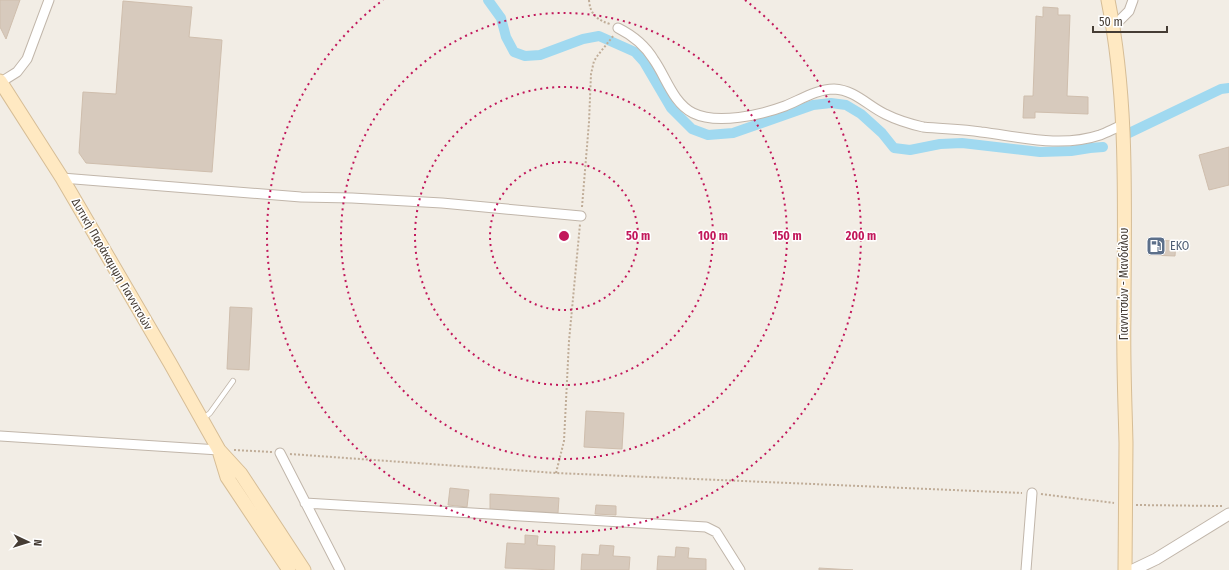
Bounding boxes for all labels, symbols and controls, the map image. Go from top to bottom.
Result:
scale bar [1093,8,1167,34]
text: 50 m [1099,15,1123,29]
street label: Δυτική Παράκαμψη Γιαννιτσών [69,196,156,333]
street label: Γιαννιτσών - Μανδάλου [1117,228,1131,340]
centre of rings [557,229,571,243]
text: 50 m [626,229,650,243]
text: 100 m [698,229,728,243]
text: 150 m [772,229,802,243]
text: 200 m [845,229,876,243]
fuel station icon: EKO [1145,235,1167,257]
place label: EKO [1170,239,1189,253]
north arrow [8,522,48,562]
text: N [31,539,44,546]

